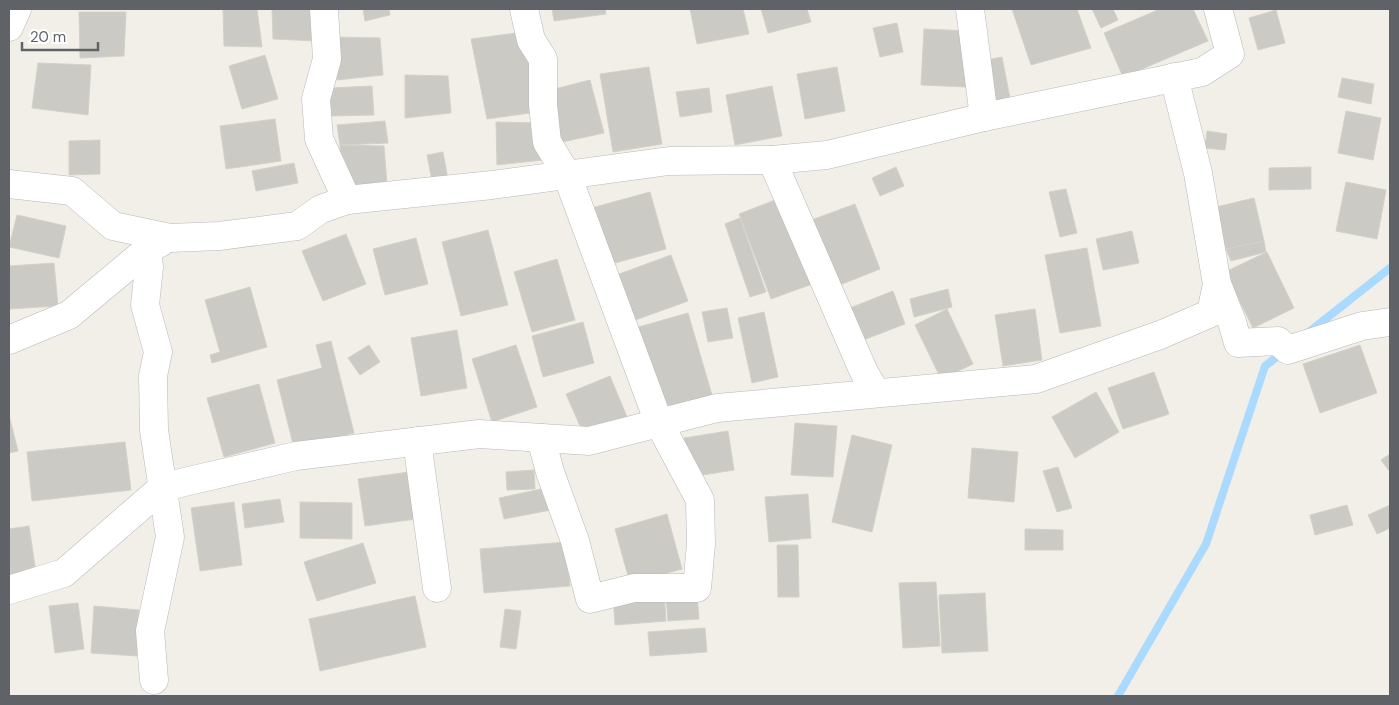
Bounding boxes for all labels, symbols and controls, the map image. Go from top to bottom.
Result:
scale bar [22,20,99,52]
text: 20 m [30,27,66,47]

